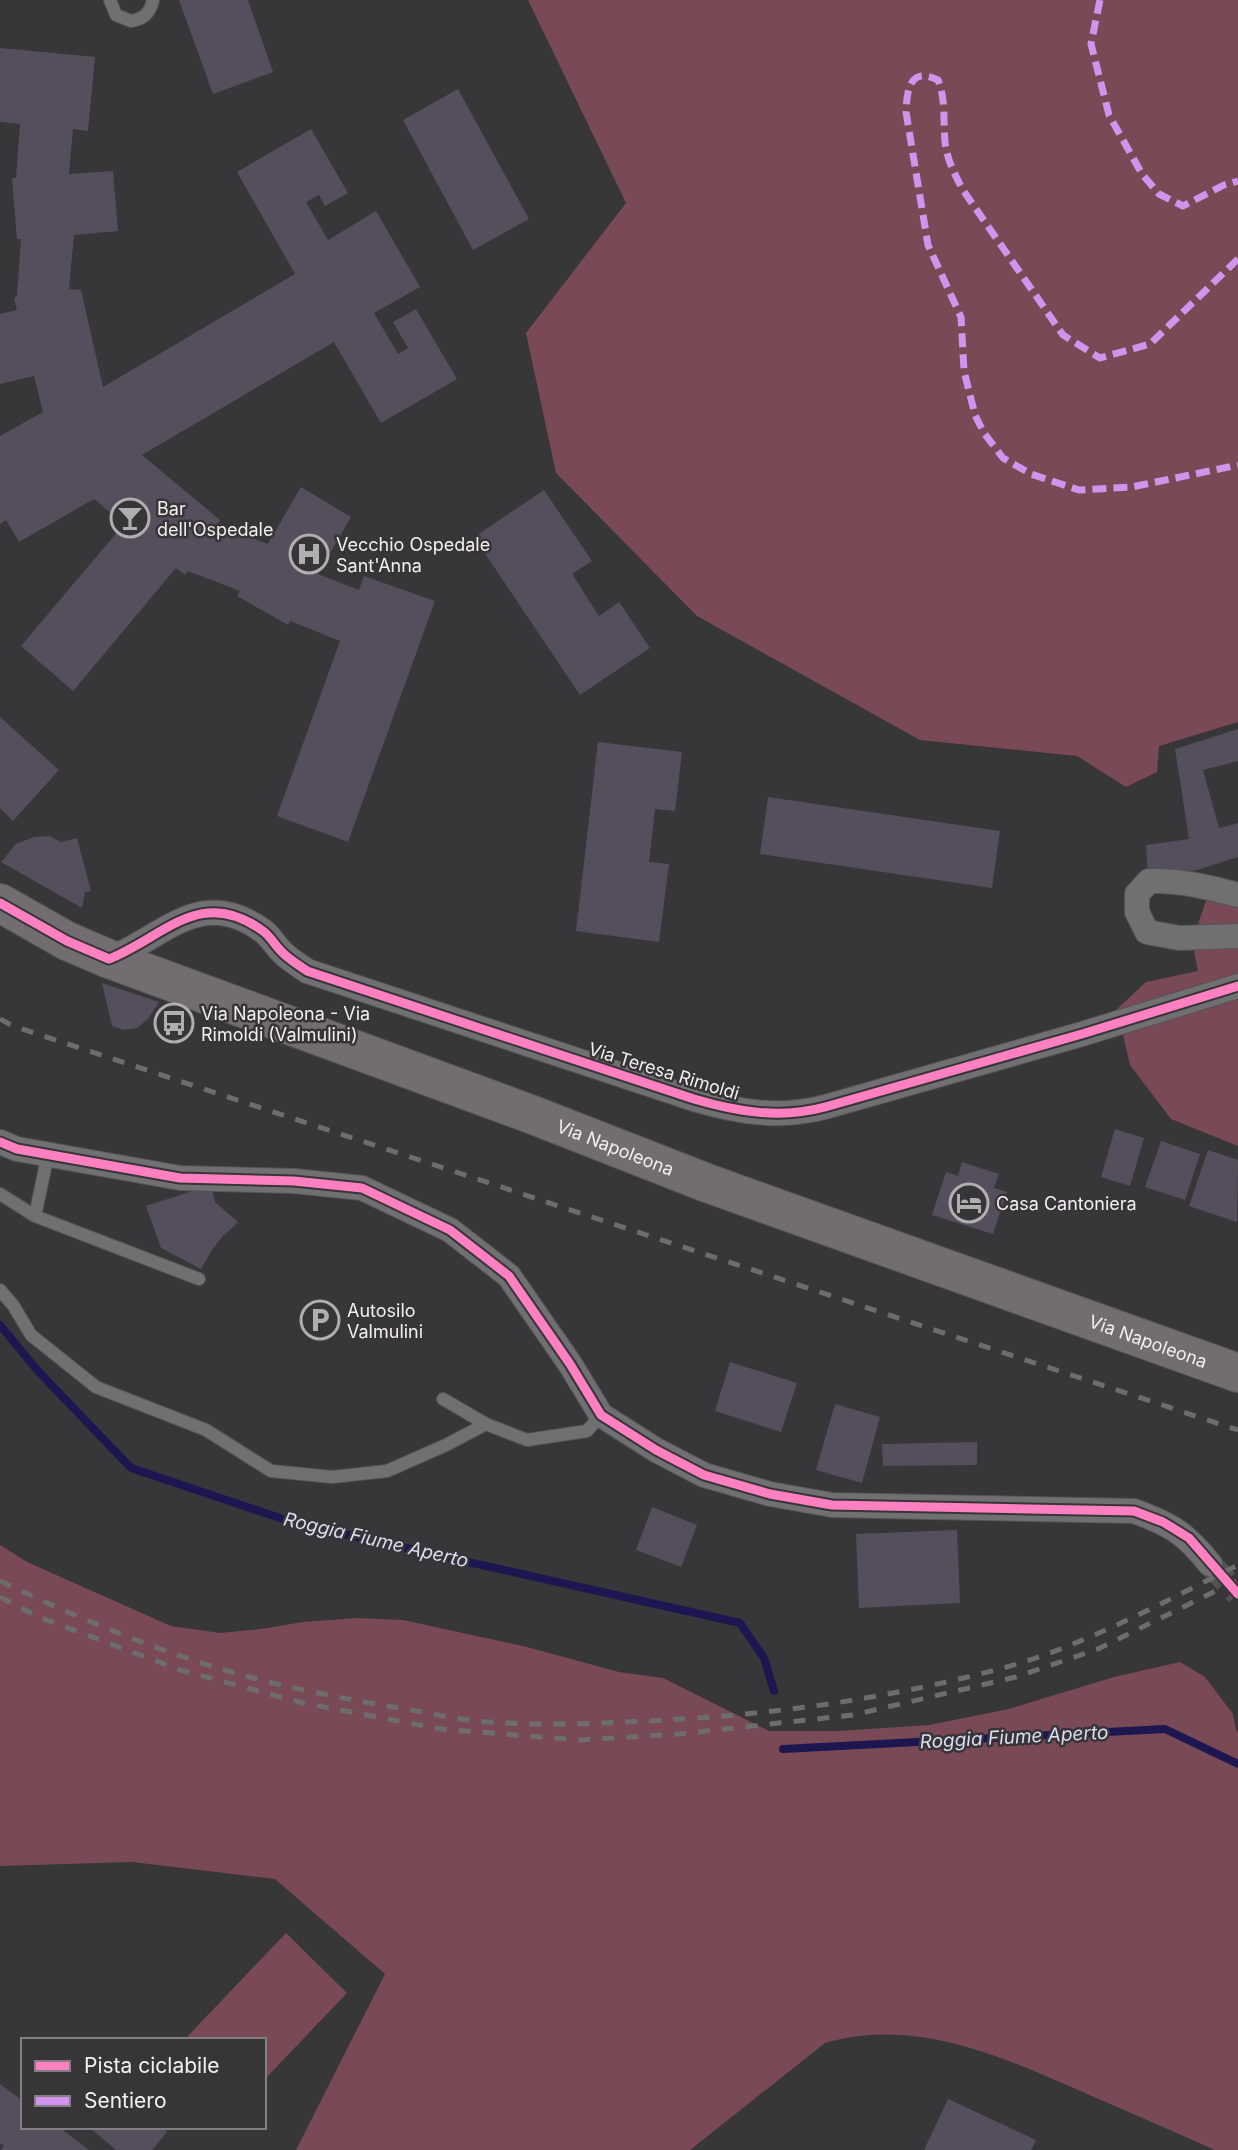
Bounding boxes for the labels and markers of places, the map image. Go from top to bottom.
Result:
bar icon: Bar dell'Ospedale [109,497,151,539]
place label: Bar dell'Ospedale [157,498,273,540]
hospital icon: Vecchio Ospedale Sant'Anna [288,533,330,575]
place label: Vecchio Ospedale Sant'Anna [336,534,490,576]
bus stop icon: Via Napoleona - Via Rimoldi (Valmulini) [153,1002,195,1044]
place label: Via Napoleona - Via Rimoldi (Valmulini) [201,1003,370,1045]
hotel icon: Casa Cantoniera [948,1182,990,1224]
place label: Casa Cantoniera [996,1193,1137,1214]
parking icon: Autosilo Valmulini [299,1299,341,1341]
place label: Autosilo Valmulini [347,1300,423,1342]

